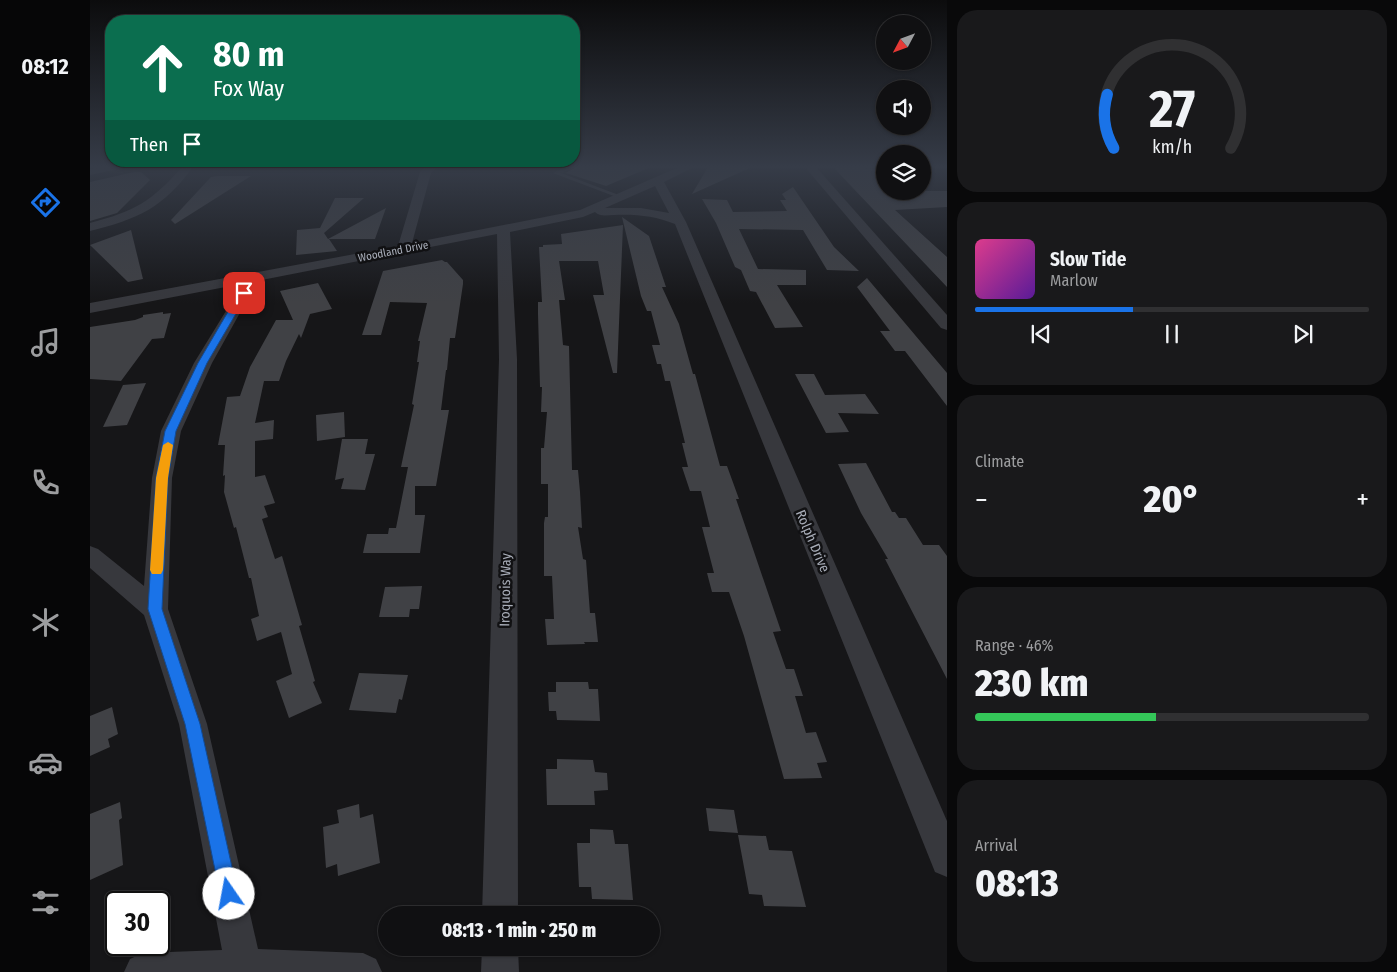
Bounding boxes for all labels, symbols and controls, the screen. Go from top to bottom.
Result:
north arrow [876,15,931,70]
map controls [876,15,931,200]
text: 80 m [213,33,285,75]
icon: ahead [130,35,195,100]
text: 08:12 [21,53,69,80]
text: Fox Way [213,75,284,102]
text: 27 [1148,78,1195,141]
button: sound [876,80,931,135]
icon: arrive [178,130,206,158]
text: Then [130,133,168,156]
text: km/h [1152,136,1192,158]
button: layers [876,145,931,200]
icon: directions [28,185,63,220]
street label: Woodland Drive [357,238,429,265]
text: Slow Tide [1050,248,1126,271]
text: Marlow [1050,271,1098,290]
pin [223,272,265,314]
icon: arrive [230,279,258,307]
icon: previous [1027,320,1055,348]
icon: pause [1158,320,1186,348]
icon: next [1289,320,1317,348]
icon: music [28,325,63,360]
text: Climate [975,452,1024,471]
icon: phone [28,465,63,500]
text: 20° [1144,476,1200,522]
text: − [975,483,988,516]
text: + [1356,483,1369,516]
street label: Rolph Drive [792,507,833,575]
street label: Iroquois Way [496,552,515,627]
icon: climate [28,605,63,640]
text: Range · 46% [975,636,1054,655]
text: 230 km [975,660,1089,706]
icon: car [28,745,63,780]
text: Arrival [975,836,1017,855]
text: 08:13 [975,860,1059,906]
position arrow [202,867,254,919]
icon: filters [28,885,63,920]
speed limit sign: 30 [105,891,170,956]
text: 08:13 · 1 min · 250 m [442,919,596,942]

